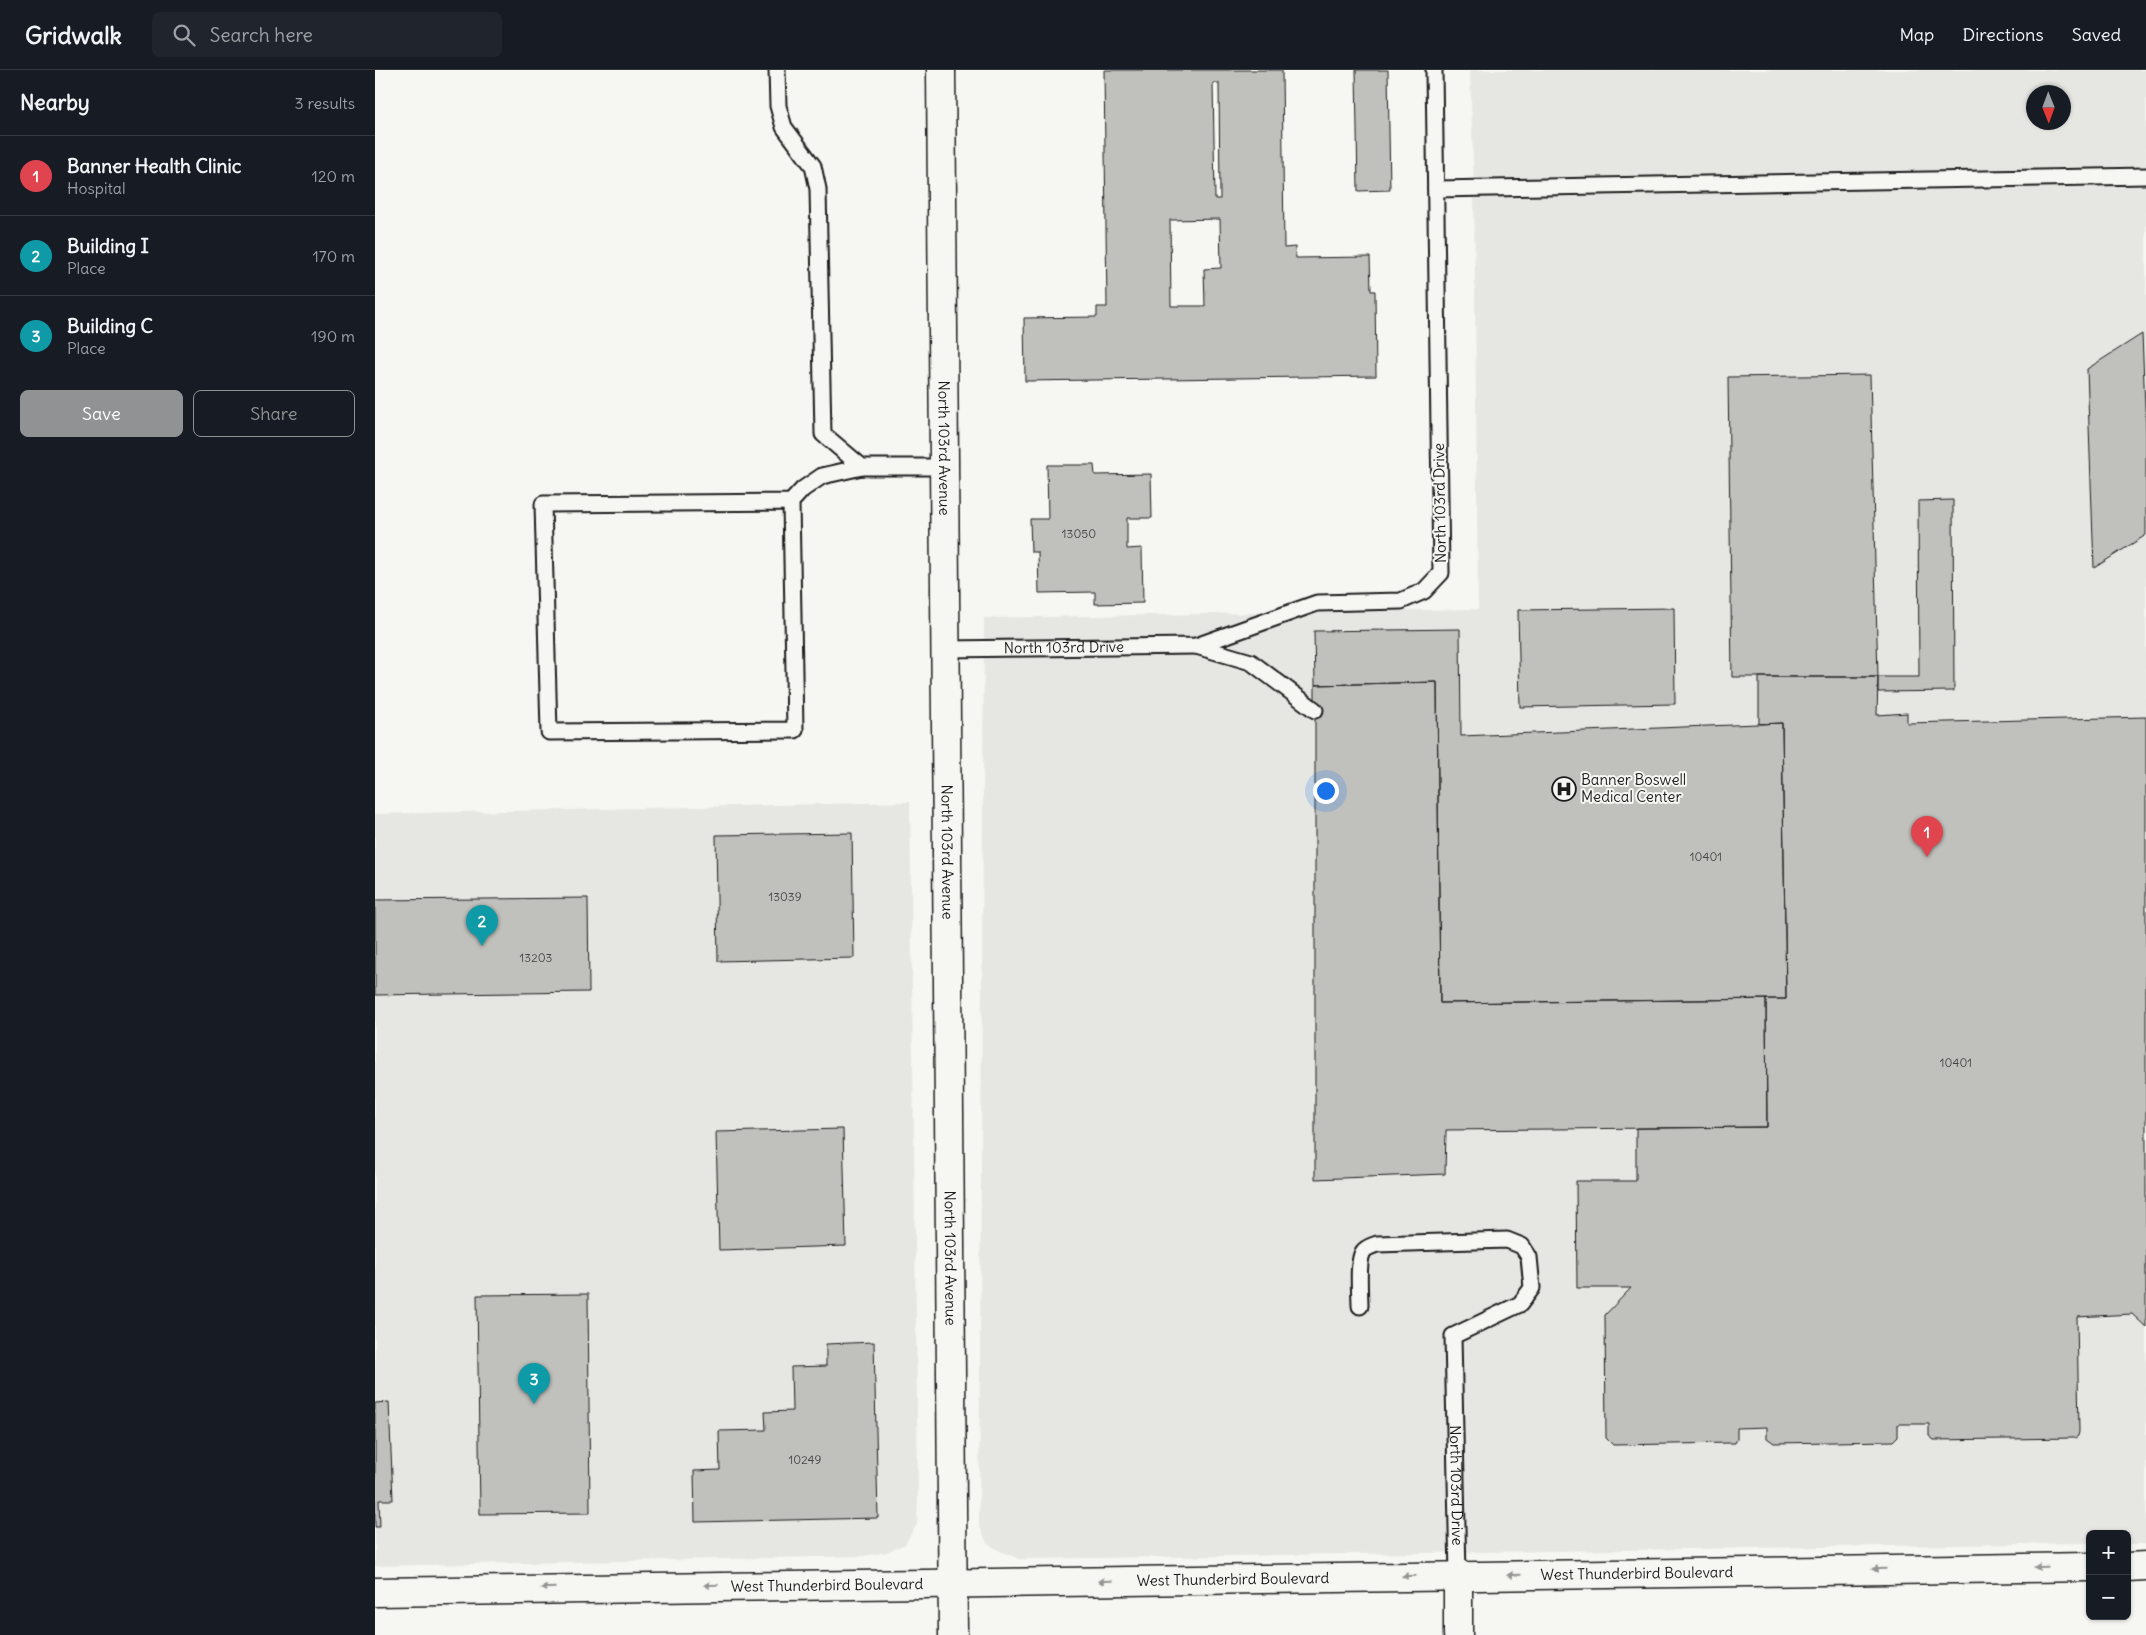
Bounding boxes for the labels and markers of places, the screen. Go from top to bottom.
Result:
place label: Banner Boswell Medical Center [1581,770,1686,806]
hospital icon: Banner Boswell Medical Center [1551,776,1577,802]
pin: 1 [1911,816,1943,857]
pin: 2 [466,905,498,946]
pin: 3 [518,1363,550,1404]

